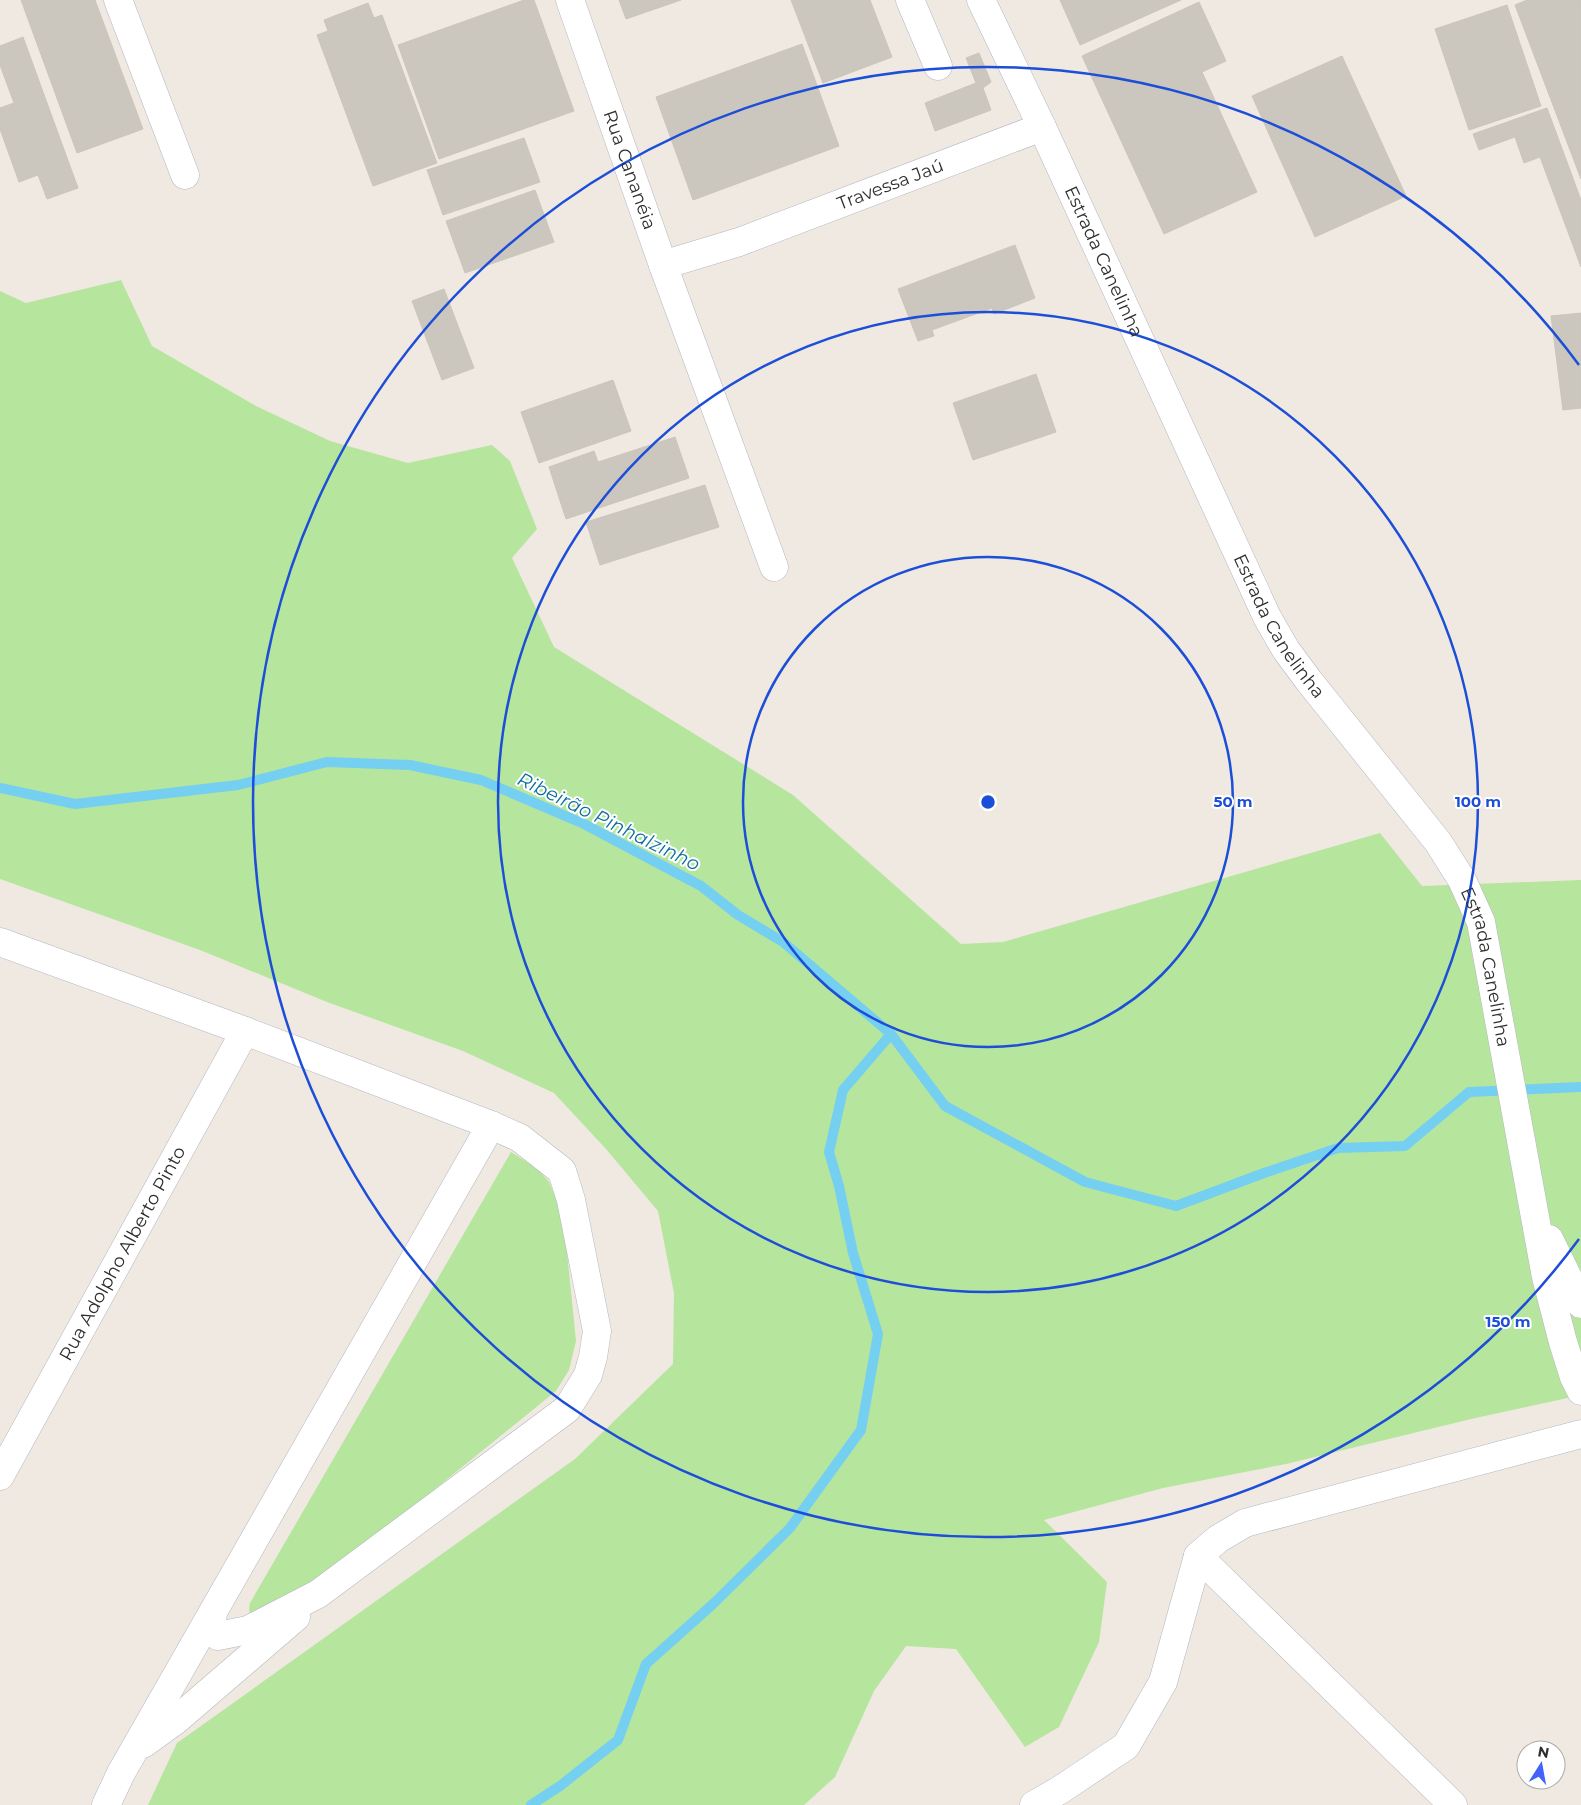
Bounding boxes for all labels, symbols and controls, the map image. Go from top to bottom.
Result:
street label: Rua Cananéia [599,107,661,232]
street label: Travessa Jaú [834,154,947,215]
street label: Estrada Canelinha [1060,183,1148,341]
street label: Estrada Canelinha [1229,551,1330,703]
water label: Ribeirão Pinhalzinho [514,767,704,876]
text: 50 m [1213,792,1253,811]
text: 100 m [1455,792,1501,811]
centre of rings [979,793,997,811]
street label: Estrada Canelinha [1456,884,1515,1049]
street label: Rua Adolpho Alberto Pinto [55,1142,190,1365]
text: 150 m [1486,1312,1530,1331]
north arrow [1516,1740,1566,1790]
text: N [1536,1742,1551,1762]

